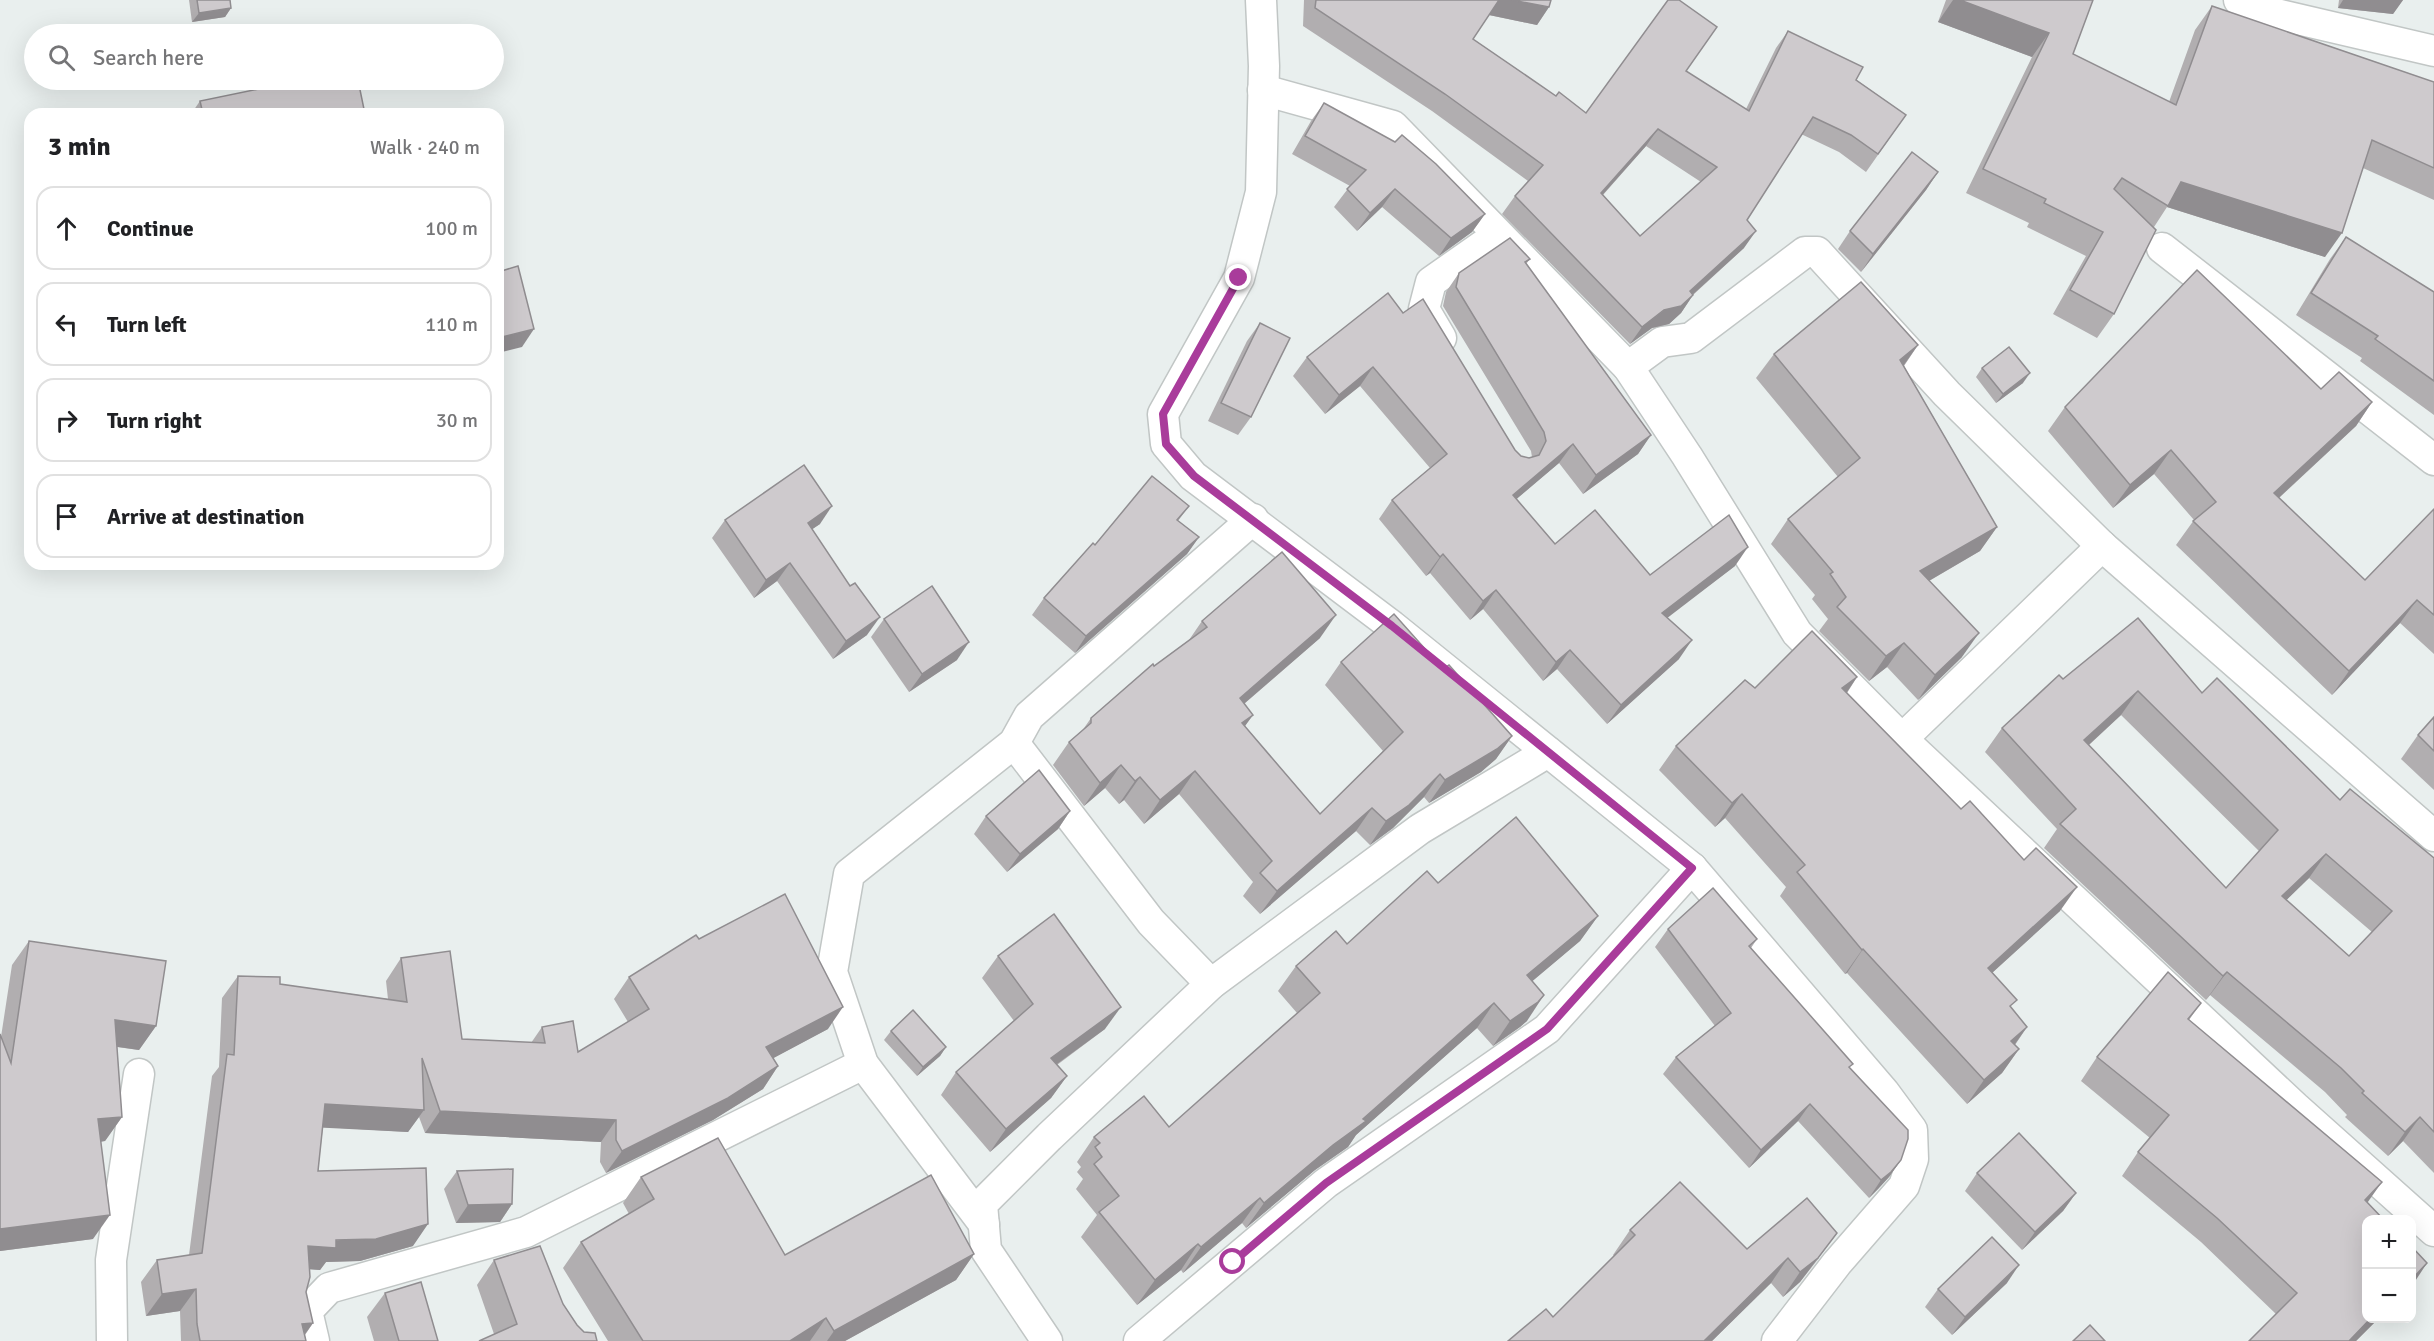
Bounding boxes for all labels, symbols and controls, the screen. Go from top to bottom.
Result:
search box [24,24,504,90]
icon: search [45,41,78,74]
text: Search here [93,44,204,71]
text: 3 min [48,131,111,163]
text: Walk · 240 m [370,135,480,160]
icon: ahead [50,212,83,245]
text: Continue [107,215,194,242]
text: 100 m [425,216,478,241]
route end [1225,264,1251,290]
icon: left [50,308,83,341]
text: Turn left [107,311,187,338]
text: 110 m [425,312,478,337]
icon: right [50,404,83,437]
text: Turn right [107,407,202,434]
text: 30 m [436,408,478,433]
icon: arrive [50,500,83,533]
text: Arrive at destination [107,503,304,530]
map controls [2362,1215,2416,1323]
button: + [2362,1215,2416,1269]
route start [1219,1248,1245,1274]
button: − [2362,1269,2416,1323]

